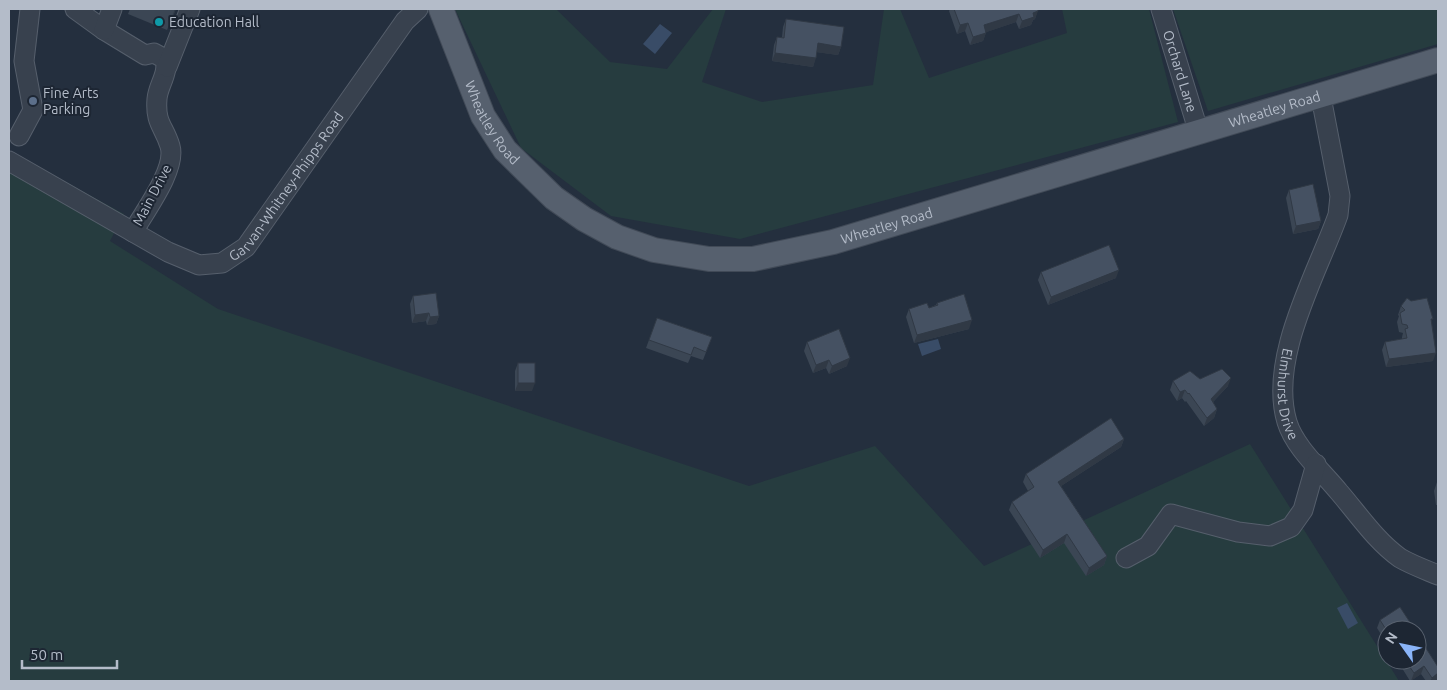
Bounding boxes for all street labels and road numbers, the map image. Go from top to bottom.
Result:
street label: Orchard Lane [1160,28,1200,114]
street label: Wheatley Road [462,78,523,168]
street label: Wheatley Road [1227,88,1322,131]
street label: Garvan-Whitney-Phipps Road [226,109,347,264]
street label: Main Drive [129,162,175,228]
street label: Wheatley Road [839,205,934,247]
street label: Elmhurst Drive [1275,347,1302,443]

